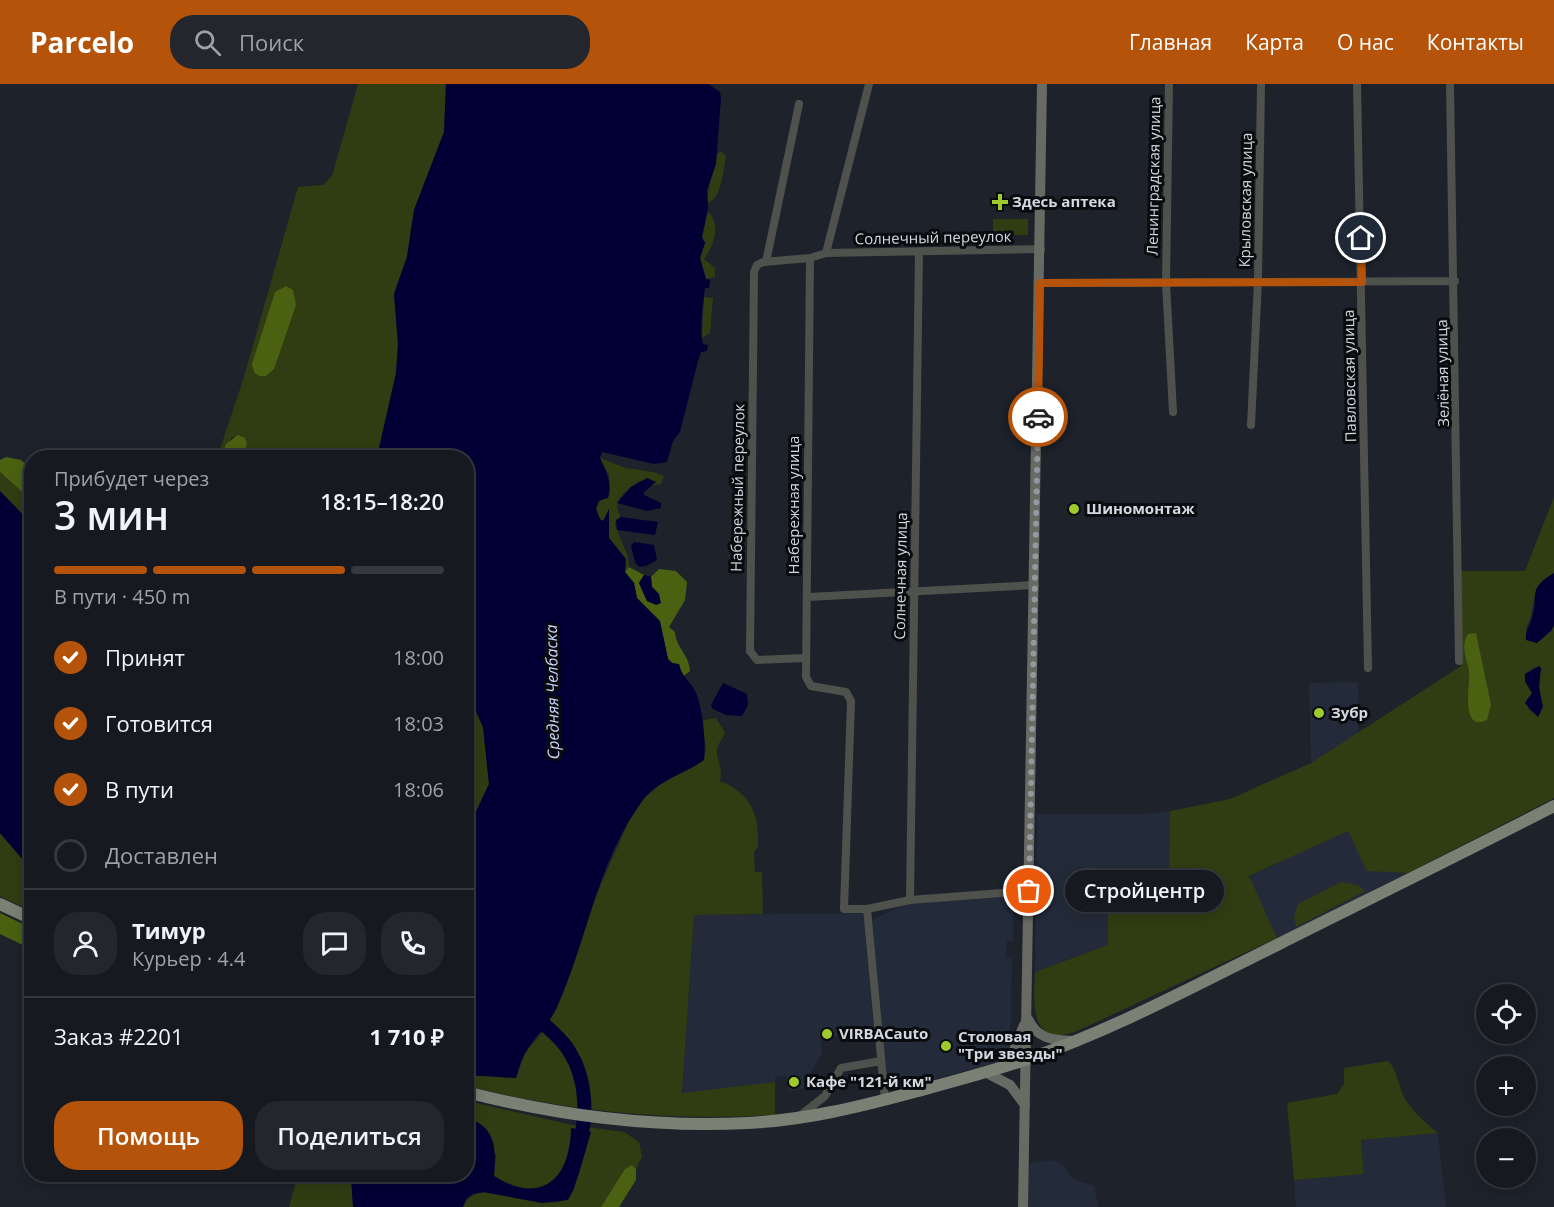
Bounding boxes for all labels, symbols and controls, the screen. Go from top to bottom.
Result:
search box [170,15,590,69]
text: Parcelo [30,23,134,61]
icon: search [191,26,224,59]
text: Поиск [239,27,304,57]
text: Главная [1129,28,1212,56]
text: Карта [1245,28,1304,56]
text: О нас [1337,28,1394,56]
text: Контакты [1427,28,1524,56]
street label: Ленинградская улица [1142,96,1164,256]
street label: Крыловская улица [1234,132,1256,268]
place label: Здесь аптека [1012,191,1116,211]
marker: Здесь аптека [993,195,1007,209]
pin [1335,212,1386,263]
icon: home [1344,221,1377,254]
street label: Солнечный переулок [854,226,1012,248]
street label: Павловская улица [1338,309,1360,443]
street label: Зелёная улица [1431,319,1453,427]
courier [1008,387,1068,447]
icon: car [1022,401,1055,434]
street label: Набережный переулок [726,404,748,572]
street label: Набережная улица [783,436,803,574]
text: Прибудет через [54,465,209,492]
text: 18:15–18:20 [320,486,444,516]
text: 3 мин [54,488,169,541]
place label: Шиномонтаж [1086,498,1195,518]
marker: Шиномонтаж [1067,502,1081,516]
street label: Солнечная улица [889,512,911,640]
text: В пути · 450 m [54,583,190,610]
water label: Средняя Челбаска [540,624,564,760]
icon: check [54,641,87,674]
text: Принят [105,642,185,672]
text: 18:00 [393,644,444,671]
place label: Зубр [1331,702,1368,722]
marker: Зубр [1312,706,1326,720]
icon: check [54,707,87,740]
text: Готовится [105,708,213,738]
text: 18:03 [393,710,444,737]
icon: check [54,773,87,806]
text: В пути [105,774,174,804]
text: 18:06 [393,776,444,803]
text: Доставлен [105,840,218,870]
pin [1003,865,1054,916]
callout: Стройцентр [1065,870,1224,912]
icon: bag [1012,874,1045,907]
text: Стройцентр [1084,877,1205,904]
button: person [54,912,117,975]
button: chat [303,912,366,975]
button: phone [381,912,444,975]
text: Тимур [132,915,206,945]
text: Курьер · 4.4 [132,945,246,972]
map controls [1476,984,1536,1188]
button: locate [1476,984,1536,1044]
text: Заказ #2201 [54,1021,184,1051]
text: 1 710 ₽ [369,1021,444,1051]
place label: VIRBACauto [839,1023,928,1043]
place label: Столовая "Три звезды" [958,1026,1063,1063]
marker: VIRBACauto [820,1027,834,1041]
marker: Столовая "Три звезды" [939,1039,953,1053]
button: + [1476,1056,1536,1116]
place label: Кафе "121-й км" [806,1071,931,1091]
marker: Кафе "121-й км" [787,1075,801,1089]
button: Помощь [54,1101,243,1170]
button: Поделиться [255,1101,444,1170]
button: − [1476,1128,1536,1188]

